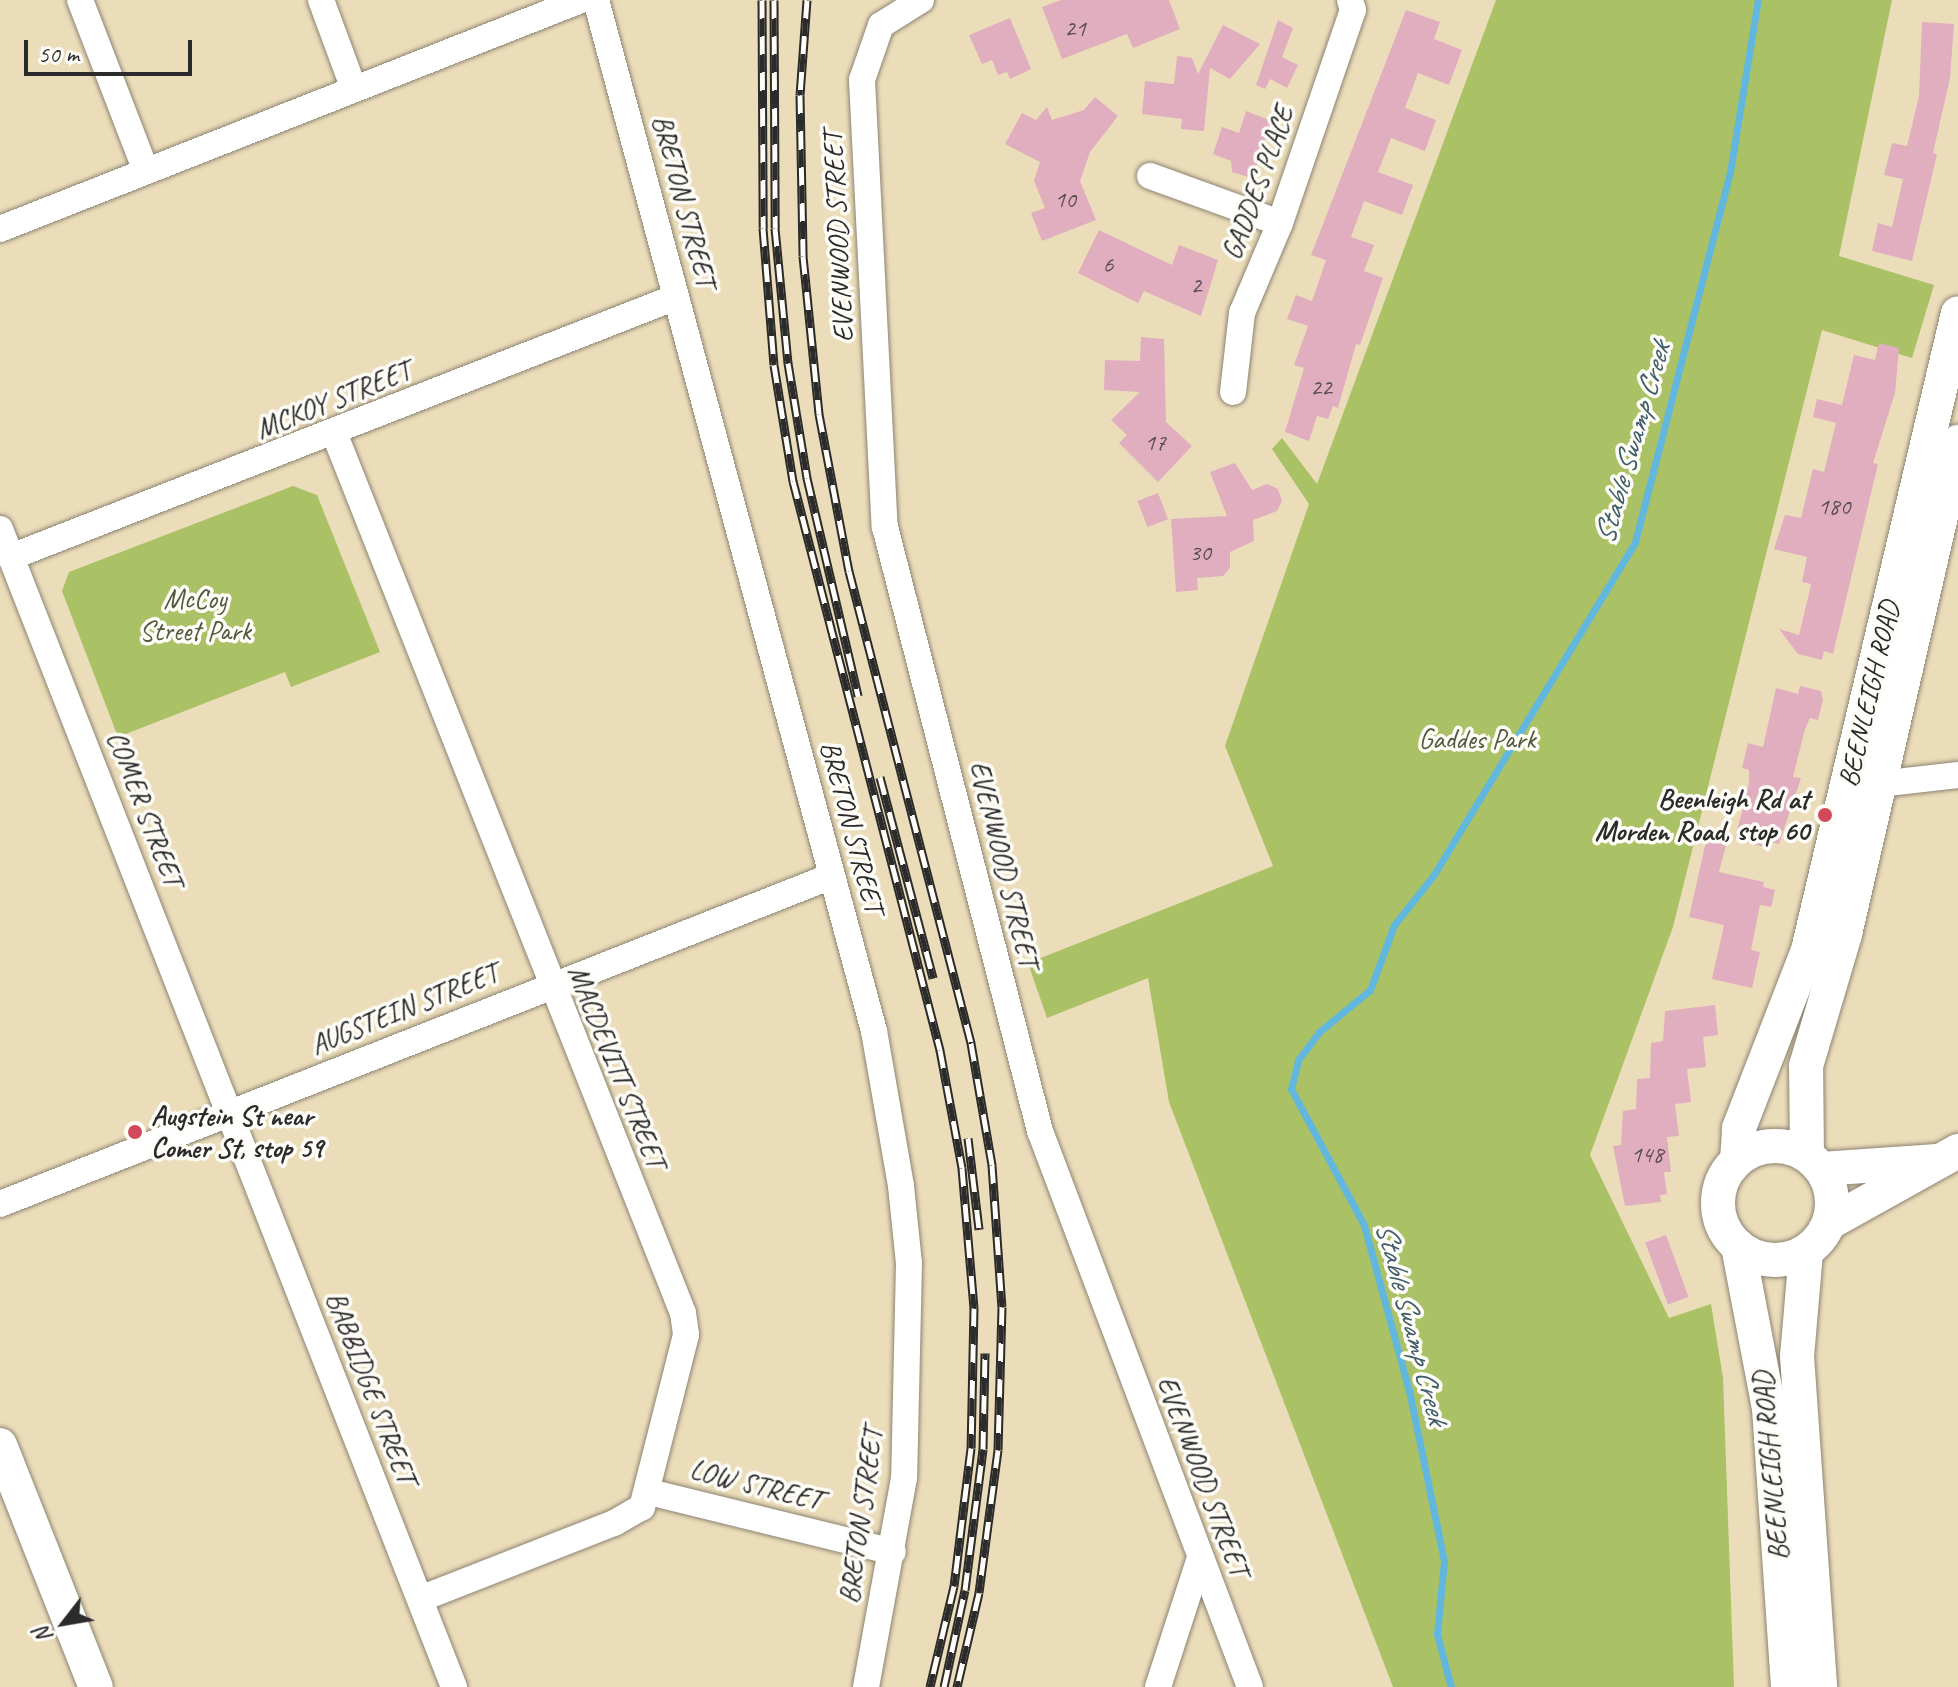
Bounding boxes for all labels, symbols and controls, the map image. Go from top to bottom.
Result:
house number: 21 [1064,15,1086,43]
scale bar [28,24,196,74]
text: 50 m [38,39,79,69]
street label: GADDES PLACE [1215,102,1301,264]
street label: BRETON STREET [645,112,723,290]
street label: EVENWOOD STREET [816,131,860,343]
house number: 10 [1054,186,1076,214]
house number: 6 [1103,251,1113,279]
house number: 2 [1191,272,1201,300]
water label: Stable Swamp Creek [1586,338,1678,548]
street label: MCKOY STREET [251,354,415,446]
house number: 22 [1310,374,1332,402]
house number: 17 [1144,429,1166,457]
house number: 180 [1818,493,1850,521]
house number: 30 [1189,539,1211,567]
park label: McCoy Street Park [139,582,251,648]
street label: BEENLEIGH ROAD [1831,597,1907,791]
park label: Gaddes Park [1418,722,1536,756]
street label: COMER STREET [100,726,190,892]
street label: BRETON STREET [813,738,891,916]
street label: EVENWOOD STREET [962,758,1046,970]
place label: Beenleigh Rd at Morden Road, stop 60 [1596,782,1809,848]
marker: Beenleigh Rd at Morden Road, stop 60 [1816,806,1834,824]
street label: AUGSTEIN STREET [306,956,502,1062]
street label: MACDEVITT STREET [561,961,673,1173]
place label: Augstein St near Comer St, stop 59 [151,1099,324,1165]
marker: Augstein St near Comer St, stop 59 [126,1123,144,1141]
house number: 148 [1631,1141,1663,1169]
water label: Stable Swamp Creek [1368,1218,1456,1428]
street label: BABBIDGE STREET [319,1287,423,1489]
street label: BEENLEIGH ROAD [1746,1369,1796,1563]
street label: EVENWOOD STREET [1150,1372,1256,1580]
street label: BRETON STREET [832,1427,890,1605]
street label: LOW STREET [687,1452,825,1518]
north arrow [24,1583,104,1663]
text: N [28,1622,59,1648]

